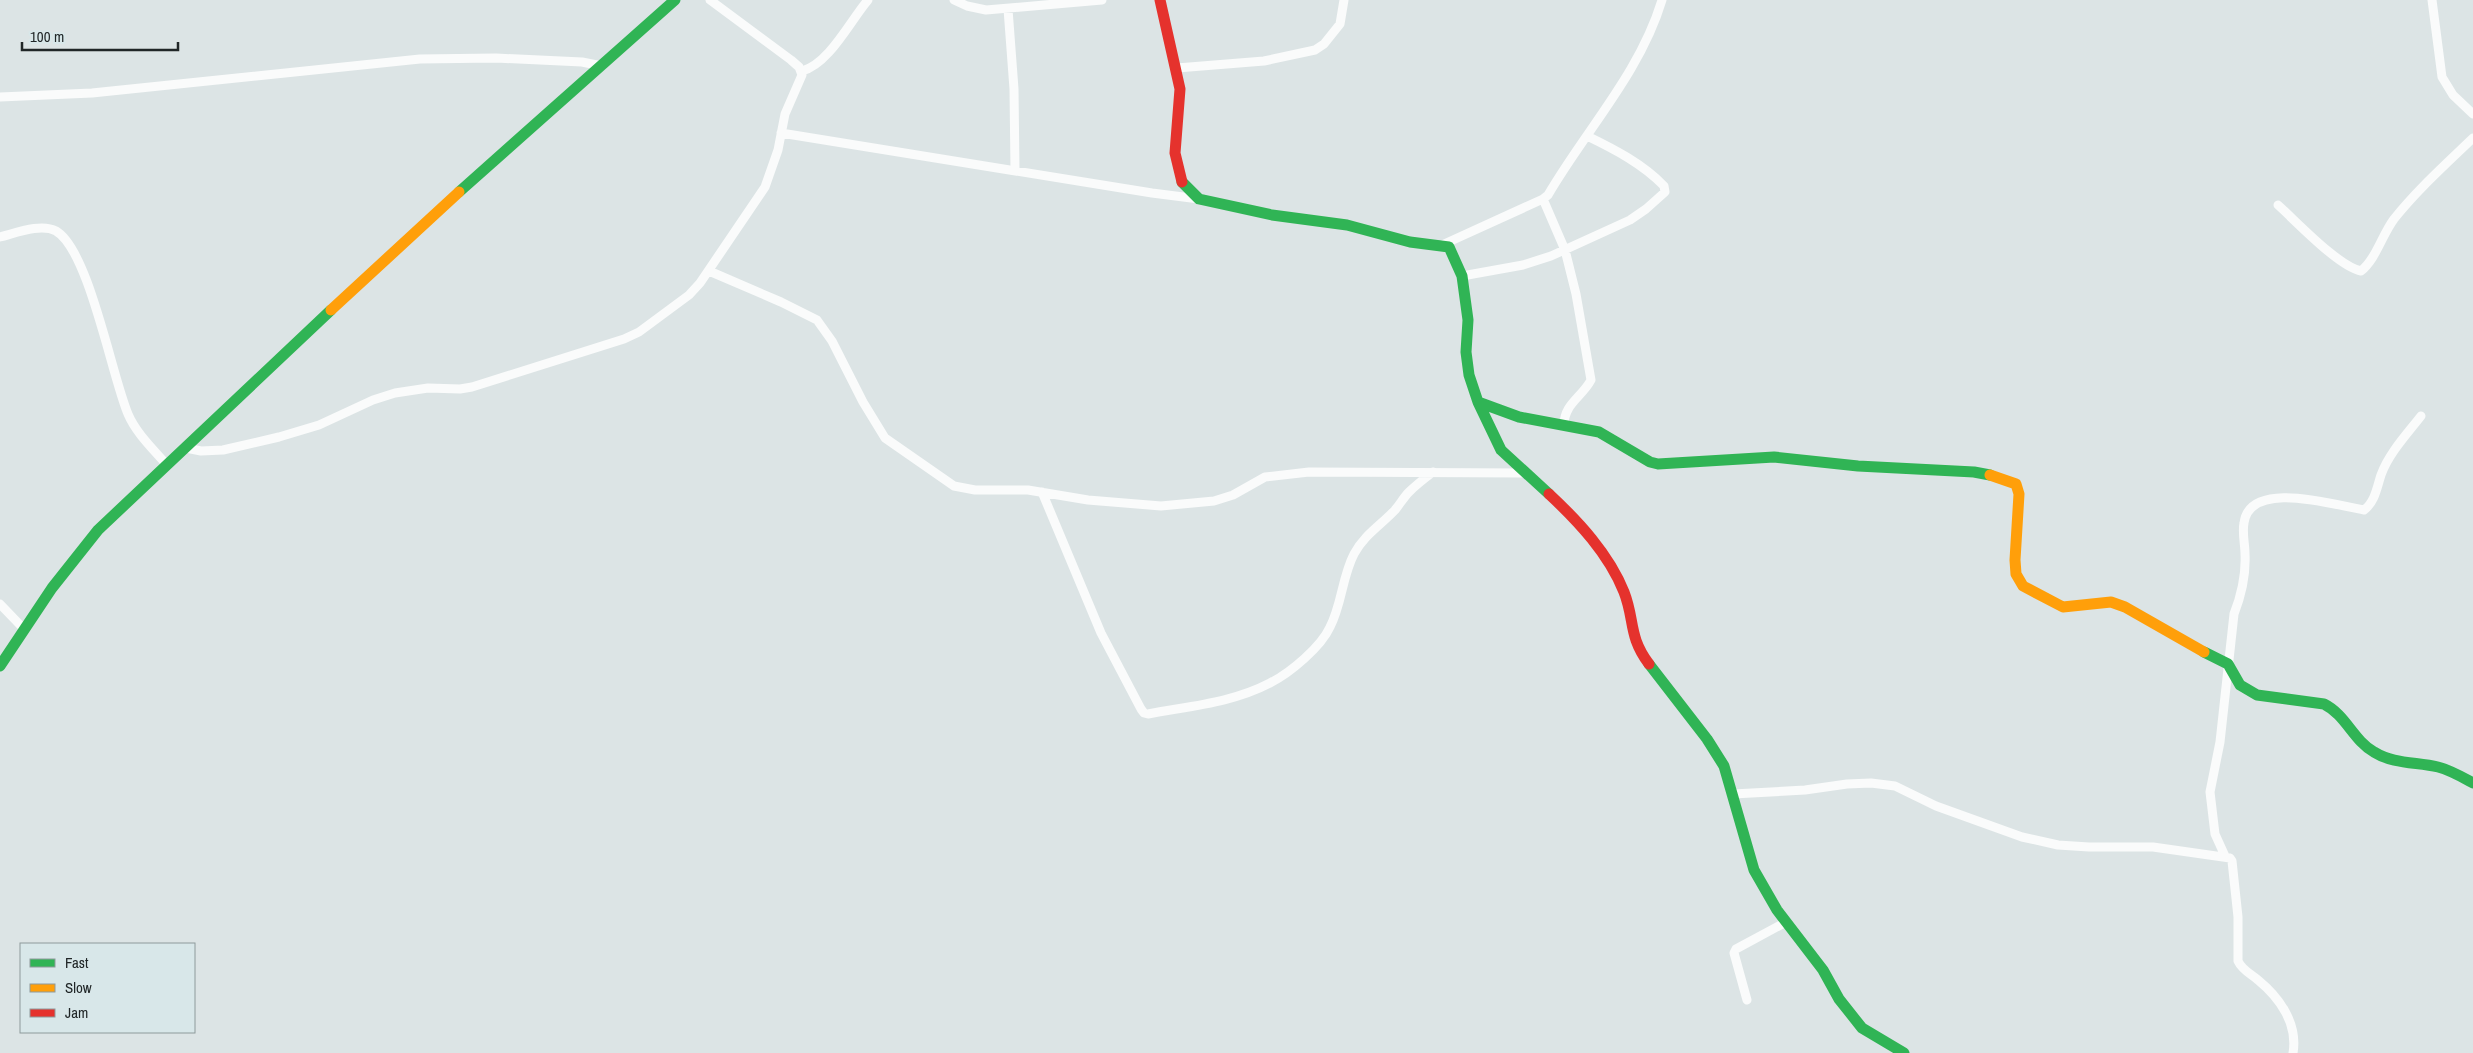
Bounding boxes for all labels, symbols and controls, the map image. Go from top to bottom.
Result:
scale bar [22,20,179,52]
text: 100 m [30,26,64,47]
legend [20,943,195,1033]
text: Fast [65,952,89,973]
text: Slow [65,977,92,998]
text: Jam [65,1002,88,1023]

